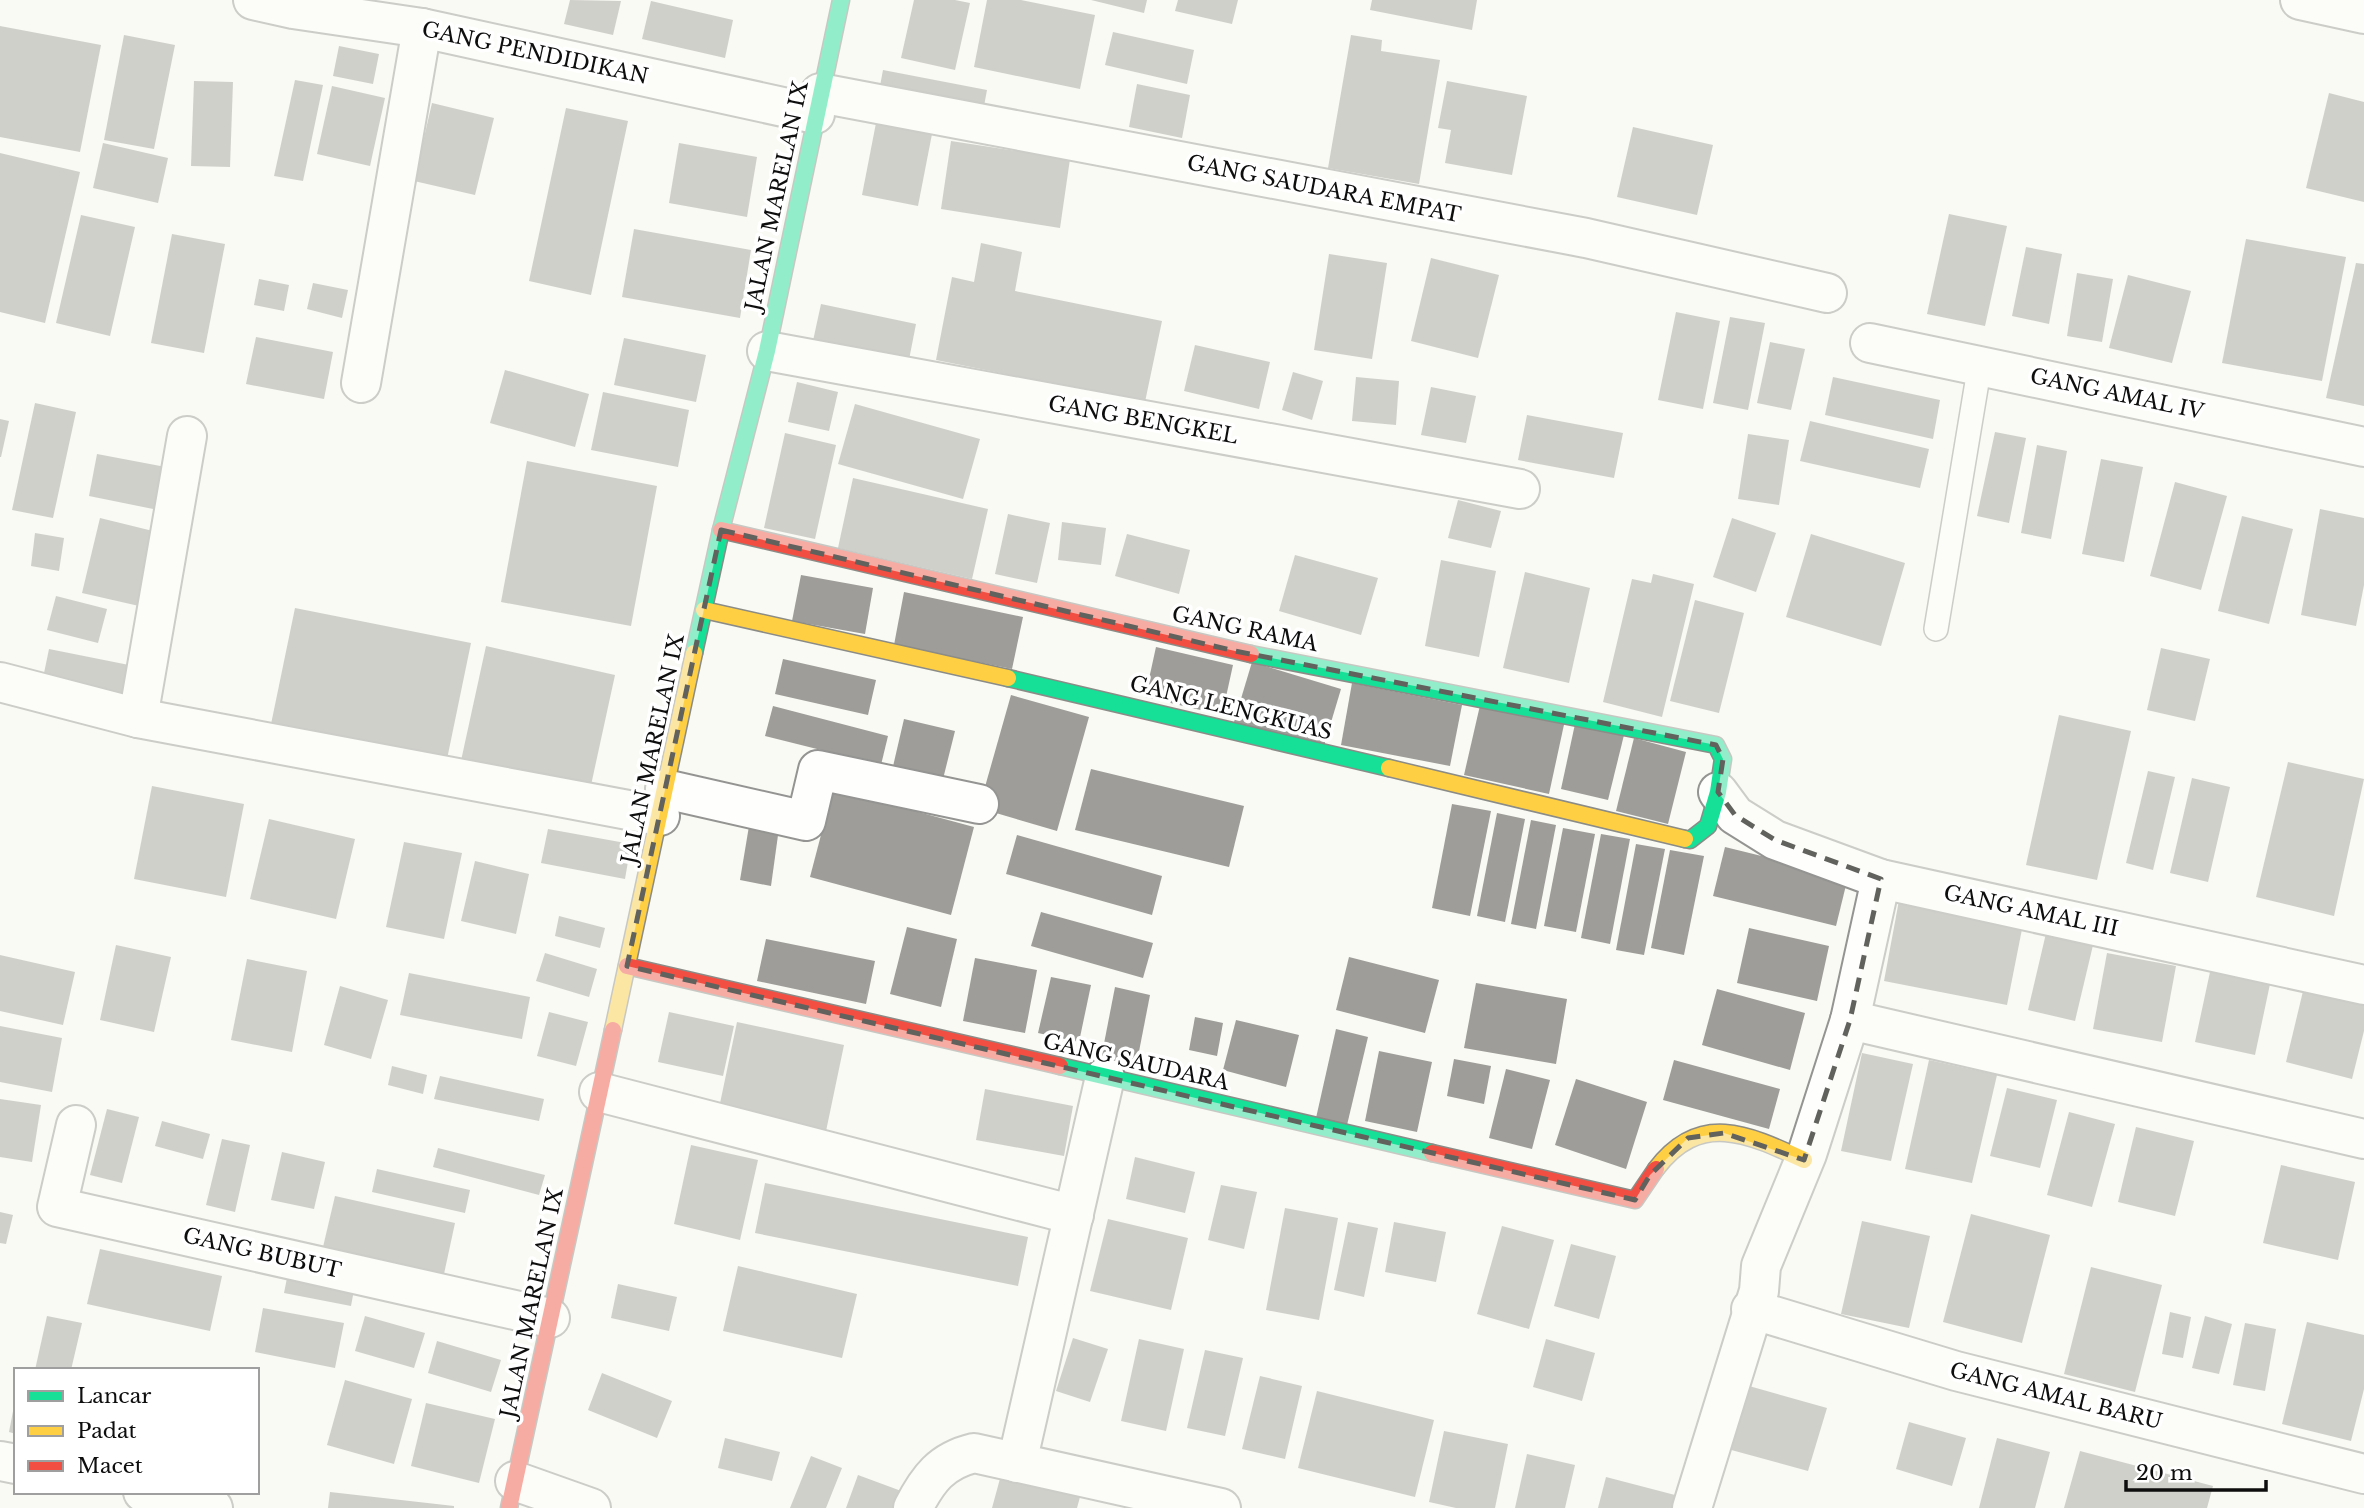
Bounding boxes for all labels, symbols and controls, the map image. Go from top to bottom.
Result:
street label: GANG PENDIDIKAN [419,16,651,90]
street label: JALAN MARELAN IX [739,78,814,316]
street label: GANG SAUDARA EMPAT [1185,150,1463,228]
street label: GANG AMAL IV [2028,363,2207,425]
street label: GANG BENGKEL [1046,391,1240,449]
street label: GANG RAMA [1170,601,1321,657]
street label: JALAN MARELAN IX [615,631,690,869]
street label: GANG LENGKUAS [1127,670,1335,746]
street label: GANG AMAL III [1941,880,2121,942]
street label: GANG SAUDARA [1040,1028,1232,1096]
street label: JALAN MARELAN IX [494,1185,569,1423]
street label: GANG BUBUT [180,1222,344,1284]
street label: GANG AMAL BARU [1947,1357,2165,1435]
legend [14,1368,259,1494]
text: Lancar [77,1383,151,1409]
text: Padat [77,1418,137,1444]
scale bar [2126,1448,2266,1492]
text: Macet [77,1453,143,1479]
text: 20 m [2136,1460,2193,1486]

